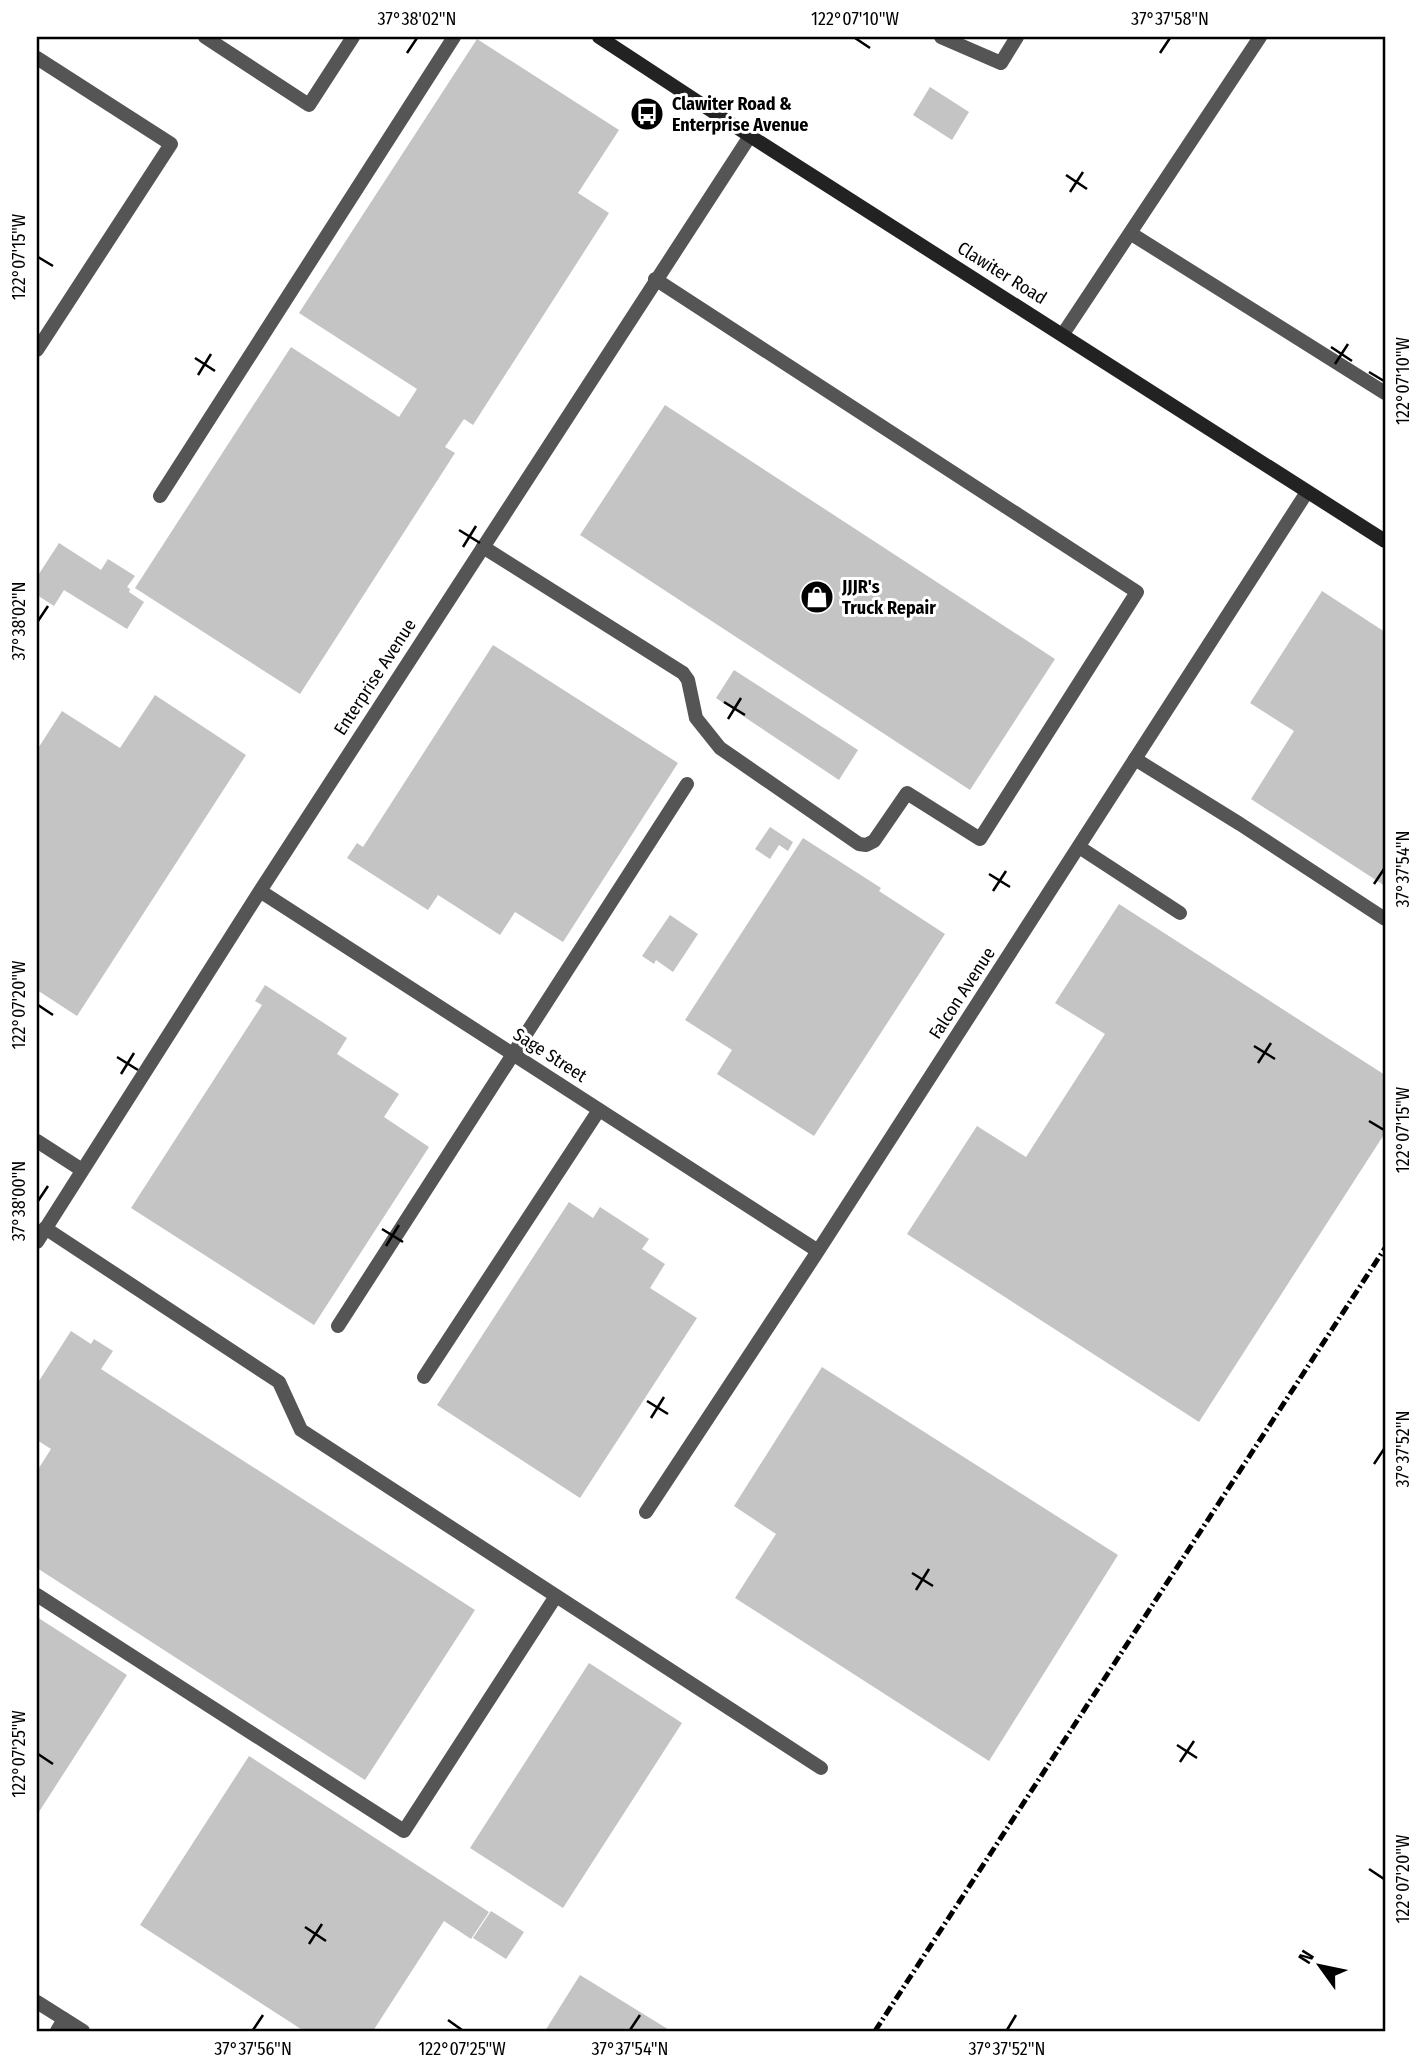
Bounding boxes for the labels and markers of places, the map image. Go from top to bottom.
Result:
place label: Clawiter Road & Enterprise Avenue [672,93,808,136]
bus stop icon: Clawiter Road & Enterprise Avenue [628,95,666,133]
place label: JJJR's Truck Repair [841,576,936,619]
shop icon: JJJR's Truck Repair [798,578,836,616]

